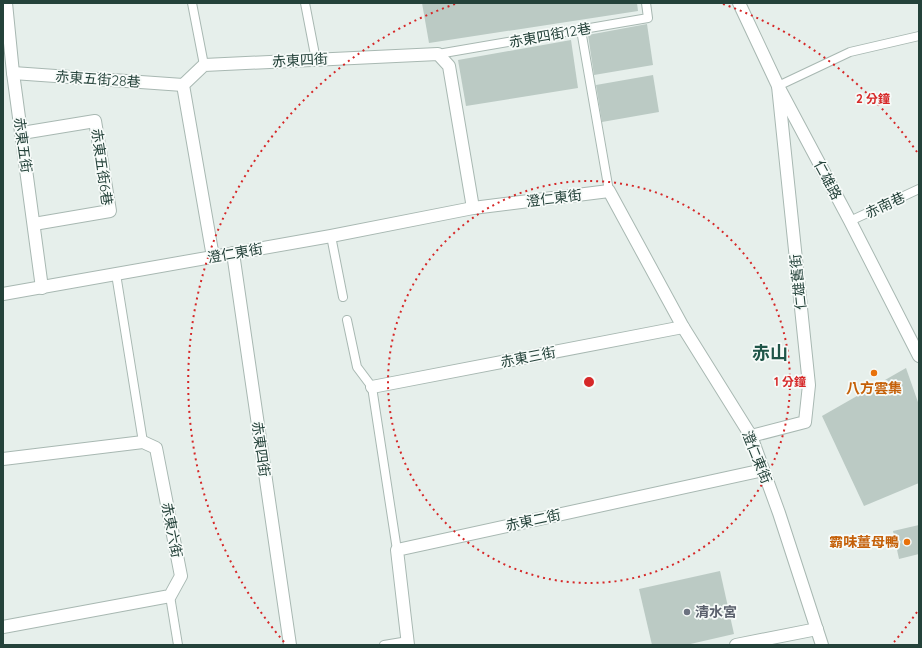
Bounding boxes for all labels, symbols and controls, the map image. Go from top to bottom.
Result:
street label: 赤東四街12巷 [508,19,592,51]
street label: 赤東四街 [272,50,328,70]
street label: 赤東五街28巷 [55,67,141,91]
text: 2 分鐘 [856,91,890,106]
street label: 赤東五街 [10,116,36,174]
street label: 赤東五街6巷 [88,127,116,207]
street label: 仁雄路 [810,157,846,203]
street label: 澄仁東街 [525,186,583,210]
street label: 赤南巷 [862,188,908,222]
street label: 澄仁東街 [206,239,264,267]
street label: 仁雄舊街 [786,253,810,311]
district label: 赤山 [752,341,788,364]
street label: 赤東三街 [499,343,557,371]
marker: 八方雲集 [869,368,879,378]
text: 1 分鐘 [774,374,806,389]
centre of rings [582,375,596,389]
place label: 八方雲集 [846,379,902,397]
street label: 赤東四街 [248,420,274,478]
street label: 澄仁東街 [738,428,776,486]
street label: 赤東六街 [158,501,186,559]
street label: 赤東二街 [504,505,562,535]
place label: 霸味薑母鴨 [829,533,899,551]
marker: 霸味薑母鴨 [902,537,912,547]
place label: 清水宮 [695,603,737,621]
marker: 清水宮 [682,607,692,617]

